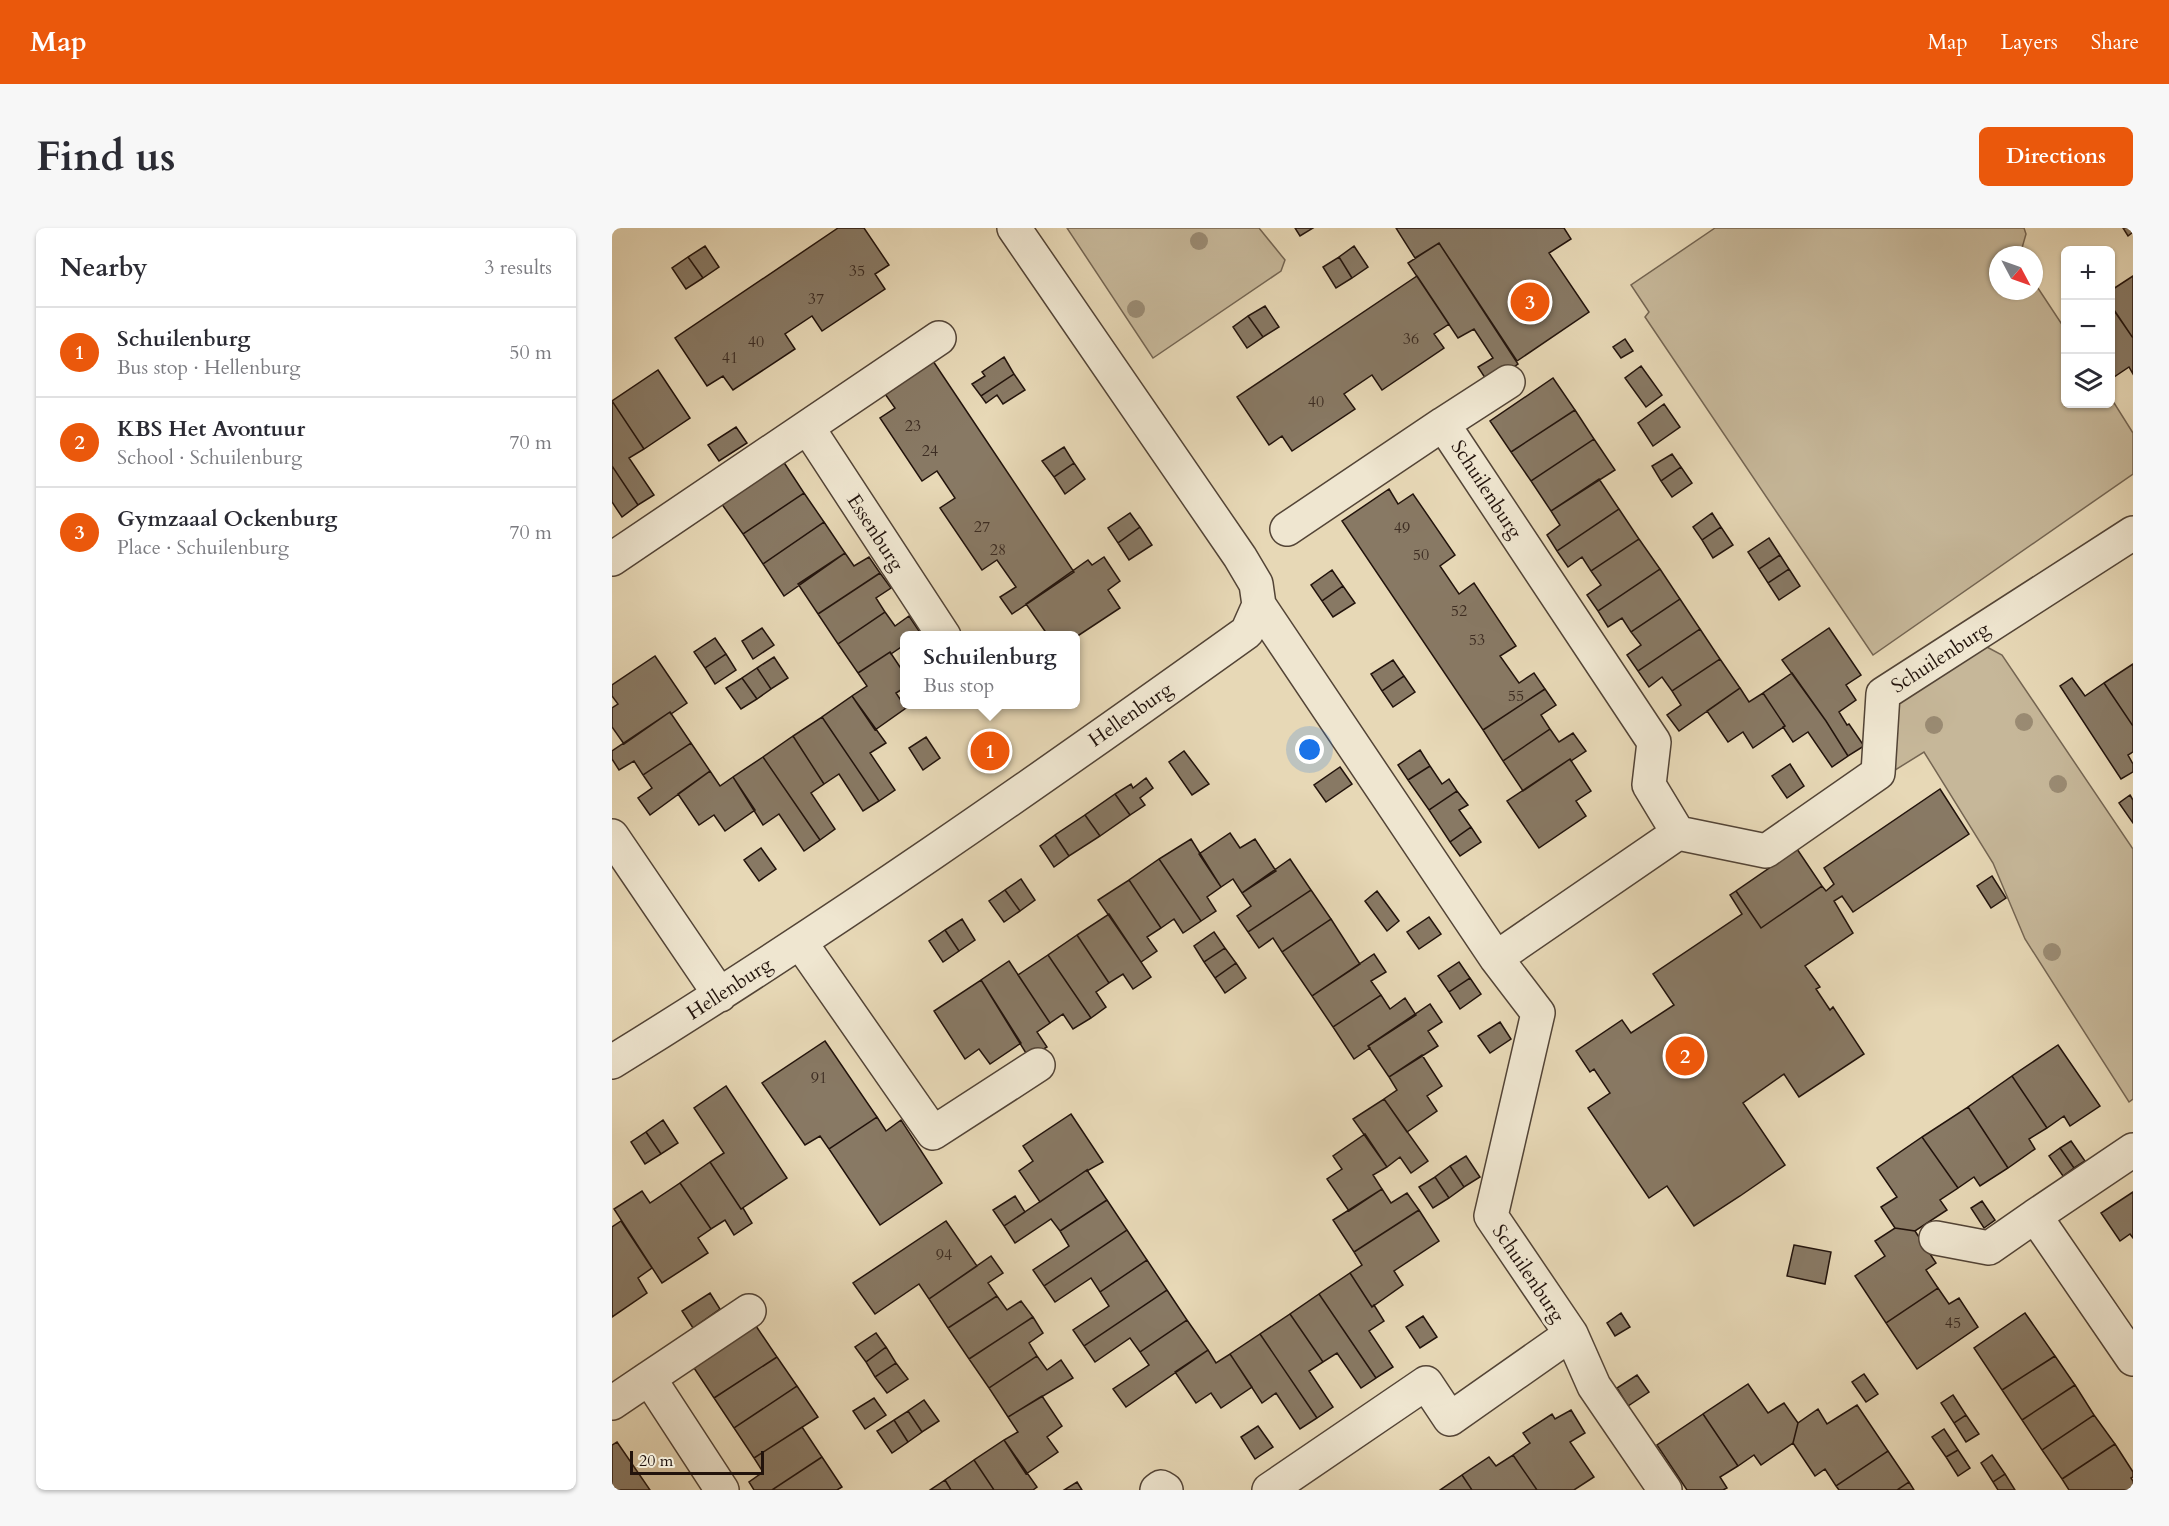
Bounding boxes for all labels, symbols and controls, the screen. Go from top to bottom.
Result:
text: Map [30,23,87,61]
text: Map [1928,28,1968,57]
text: Layers [2001,28,2058,57]
text: Share [2091,28,2139,57]
button: Directions [1979,127,2133,186]
text: Find us [36,128,176,185]
north arrow [1989,246,2043,300]
map controls [2061,246,2115,408]
button: + [2061,246,2115,300]
text: Nearby [60,250,148,285]
text: 3 results [484,254,552,281]
house number: 35 [849,260,865,282]
pin: 3 [1510,280,1550,325]
house number: 37 [808,288,824,310]
button: − [2061,300,2115,354]
text: Schuilenburg [117,324,250,354]
house number: 36 [1403,328,1419,350]
house number: 40 [748,331,764,353]
text: 1 [74,339,85,366]
text: 50 m [509,339,552,366]
house number: 41 [722,347,738,369]
text: Bus stop · Hellenburg [117,354,301,381]
button: layers [2061,354,2115,408]
house number: 40 [1308,391,1324,413]
text: KBS Het Avontuur [117,414,305,444]
house number: 23 [905,415,921,437]
text: 2 [74,429,85,456]
text: 70 m [509,429,552,456]
street label: Schuilenburg [1445,435,1529,544]
house number: 24 [922,440,938,462]
text: School · Schuilenburg [117,444,302,471]
street label: Essenburg [841,489,911,577]
text: Gymzaaal Ockenburg [117,504,337,534]
house number: 27 [974,516,990,538]
house number: 49 [1394,517,1410,539]
text: 3 [74,519,85,546]
text: 70 m [509,519,552,546]
text: Place · Schuilenburg [117,534,289,561]
house number: 28 [990,539,1006,561]
house number: 50 [1413,544,1429,566]
house number: 52 [1451,600,1467,622]
street label: Schuilenburg [1886,615,1995,699]
house number: 53 [1469,629,1485,651]
popup [900,631,1080,709]
text: Schuilenburg [923,642,1057,672]
text: Bus stop [923,672,994,699]
street label: Hellenburg [1083,675,1178,753]
house number: 55 [1508,685,1524,707]
pin: 1 [970,728,1010,774]
your location [1295,735,1324,764]
street label: Hellenburg [681,950,778,1026]
pin: 2 [1666,1034,1704,1078]
house number: 91 [811,1067,827,1089]
street label: Schuilenburg [1486,1219,1572,1328]
house number: 94 [936,1244,952,1266]
house number: 45 [1945,1312,1961,1334]
scale bar [630,1448,764,1476]
text: 20 m [639,1450,673,1472]

